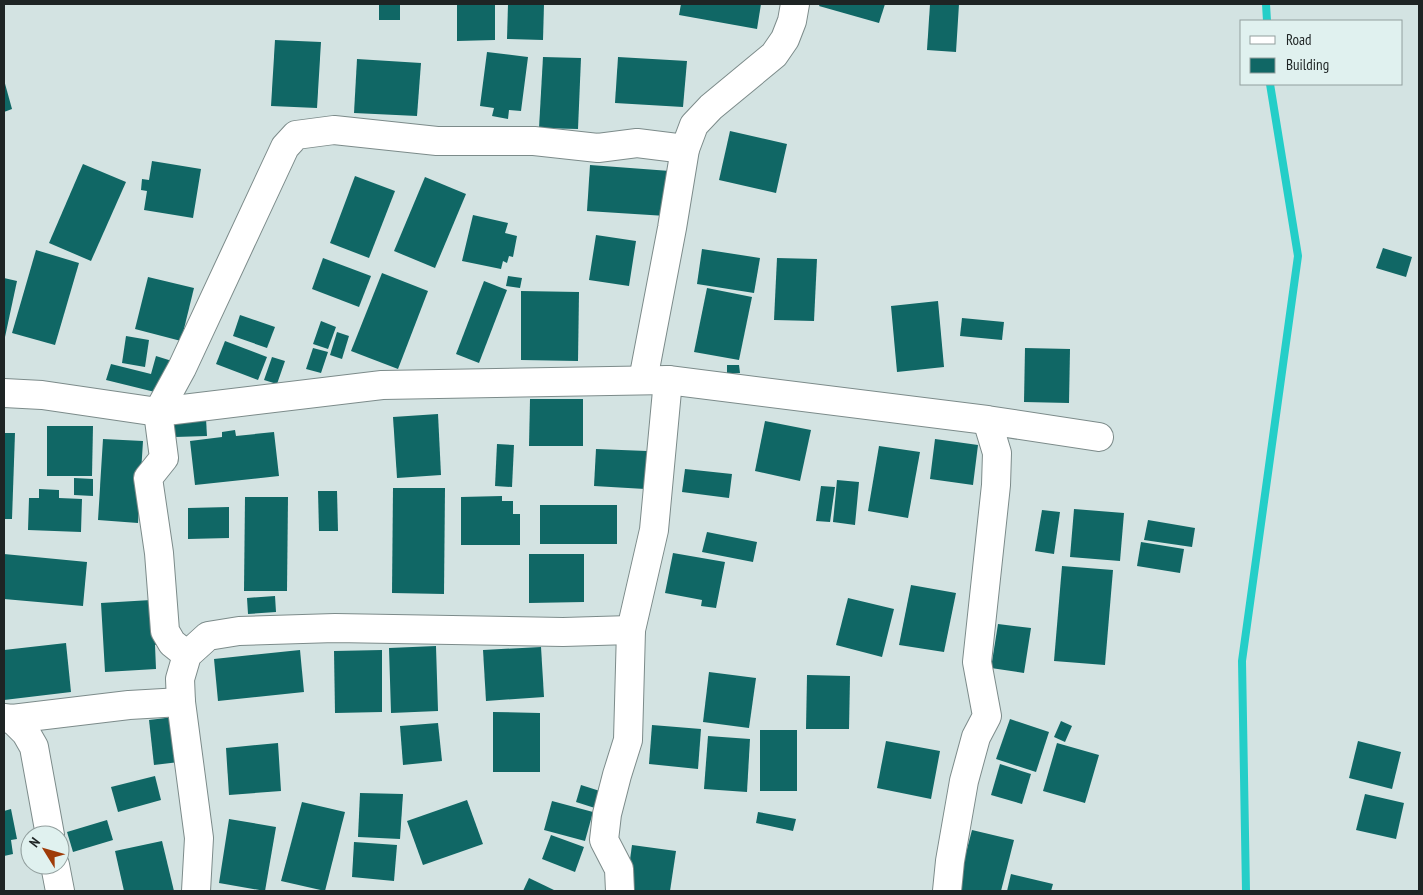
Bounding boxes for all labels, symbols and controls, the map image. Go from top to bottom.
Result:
legend [1240,20,1403,85]
text: Road [1286,30,1312,49]
text: Building [1286,55,1329,74]
north arrow [20,825,70,875]
text: N [25,834,44,851]

